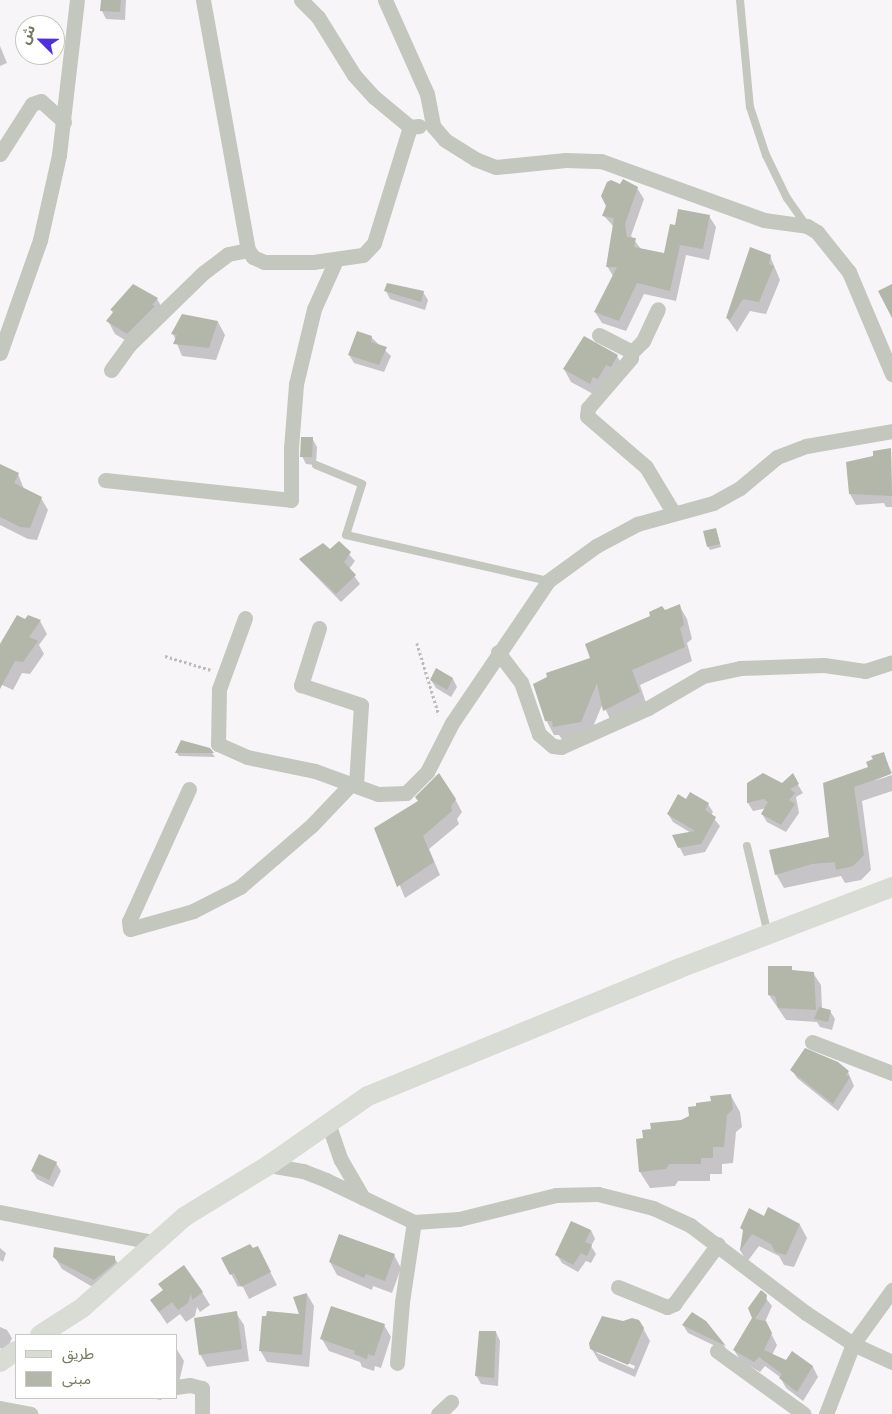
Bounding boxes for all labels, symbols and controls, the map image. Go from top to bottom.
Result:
north arrow [15,15,65,65]
text: ش [16,23,38,46]
legend [15,1334,178,1399]
text: طريق [62,1345,94,1362]
text: مبنى [62,1370,91,1387]

